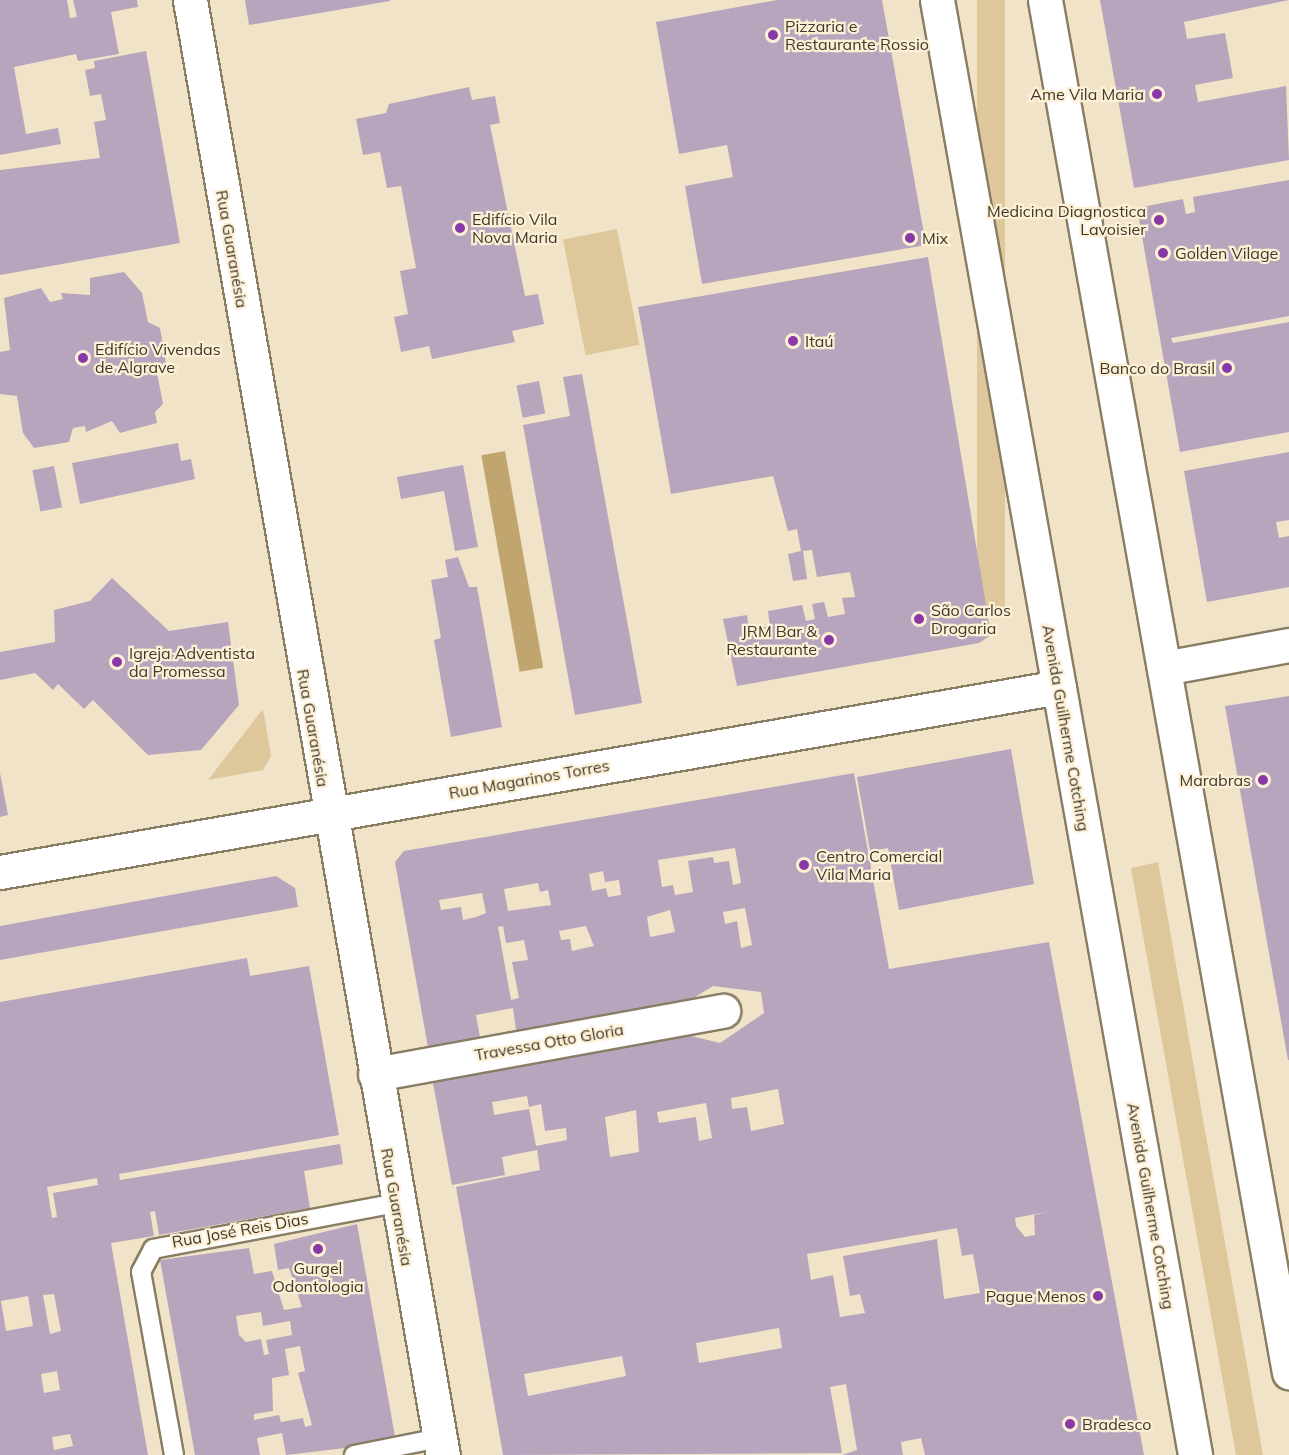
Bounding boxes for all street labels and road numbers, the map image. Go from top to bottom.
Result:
street label: Rua Guaranésia [212,189,252,309]
street label: Avenida Guilherme Cotching [1038,623,1094,833]
street label: Rua Guaranésia [293,668,333,788]
street label: Rua Magarinos Torres [447,755,611,803]
street label: Travessa Otto Gloria [473,1019,625,1065]
street label: Avenida Guilherme Cotching [1123,1101,1179,1311]
street label: Rua Guaranésia [377,1147,417,1267]
street label: Rua José Reis Dias [170,1209,310,1251]

